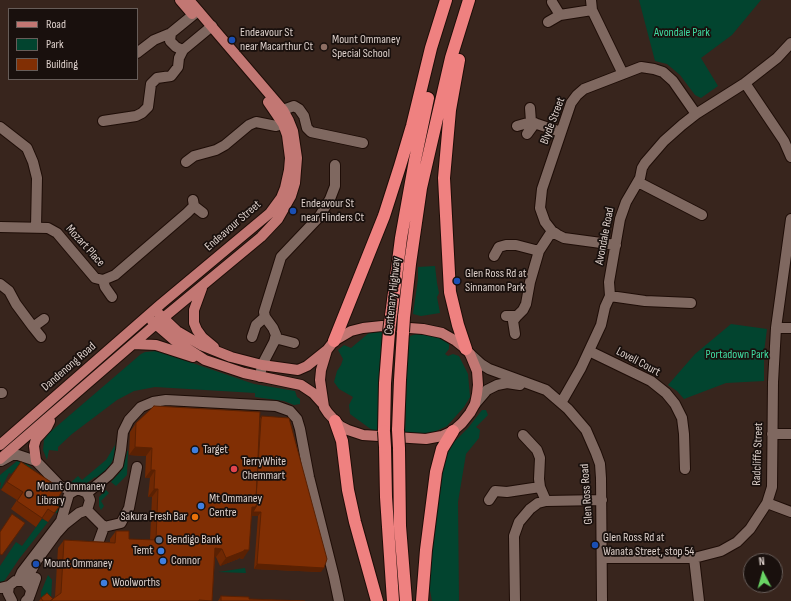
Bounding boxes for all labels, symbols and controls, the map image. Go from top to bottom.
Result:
legend [8,8,138,80]
text: Road [46,17,66,32]
place label: Endeavour St near Macarthur Ct [240,26,313,54]
park label: Avondale Park [654,26,710,40]
place label: Mount Ommaney Special School [332,33,400,61]
marker: Endeavour St near Macarthur Ct [227,35,237,45]
text: Park [46,37,64,52]
marker: Mount Ommaney Special School [319,42,329,52]
text: Building [46,57,78,72]
street label: Blyde Street [537,95,569,147]
place label: Endeavour St near Flinders Ct [301,197,364,225]
street label: Endeavour Street [202,198,264,254]
marker: Endeavour St near Flinders Ct [288,206,298,216]
street label: Avondale Road [592,206,618,266]
street label: Mozart Place [62,222,108,270]
street label: Centenary Highway [382,256,404,336]
place label: Glen Ross Rd at Sinnamon Park [465,267,526,295]
marker: Glen Ross Rd at Sinnamon Park [452,276,462,286]
street label: Dandenong Road [39,339,99,395]
street label: Lovell Court [613,344,663,380]
park label: Portadown Park [705,348,769,362]
street label: Radcliffe Street [750,422,766,486]
place label: Target [203,443,228,457]
marker: Target [190,445,200,455]
place label: TerryWhite Chemmart [242,455,286,483]
street label: Glen Ross Road [578,463,596,525]
marker: TerryWhite Chemmart [229,464,239,474]
place label: Mount Ommaney Library [37,480,105,508]
marker: Mount Ommaney Library [24,489,34,499]
place label: Mt Ommaney Centre [209,492,262,520]
marker: Mt Ommaney Centre [196,501,206,511]
place label: Sakura Fresh Bar [120,510,187,524]
marker: Sakura Fresh Bar [190,512,200,522]
place label: Glen Ross Rd at Wanata Street, stop 54 [603,531,694,559]
place label: Bendigo Bank [167,533,221,547]
marker: Bendigo Bank [154,535,164,545]
marker: Glen Ross Rd at Wanata Street, stop 54 [590,540,600,550]
place label: Temt [133,544,153,558]
marker: Temt [156,546,166,556]
north arrow [743,553,783,593]
place label: Connor [171,554,200,568]
text: N [758,555,765,568]
marker: Connor [158,556,168,566]
place label: Mount Ommaney [44,557,112,571]
marker: Mount Ommaney [31,559,41,569]
place label: Woolworths [112,576,160,590]
marker: Woolworths [99,578,109,588]

